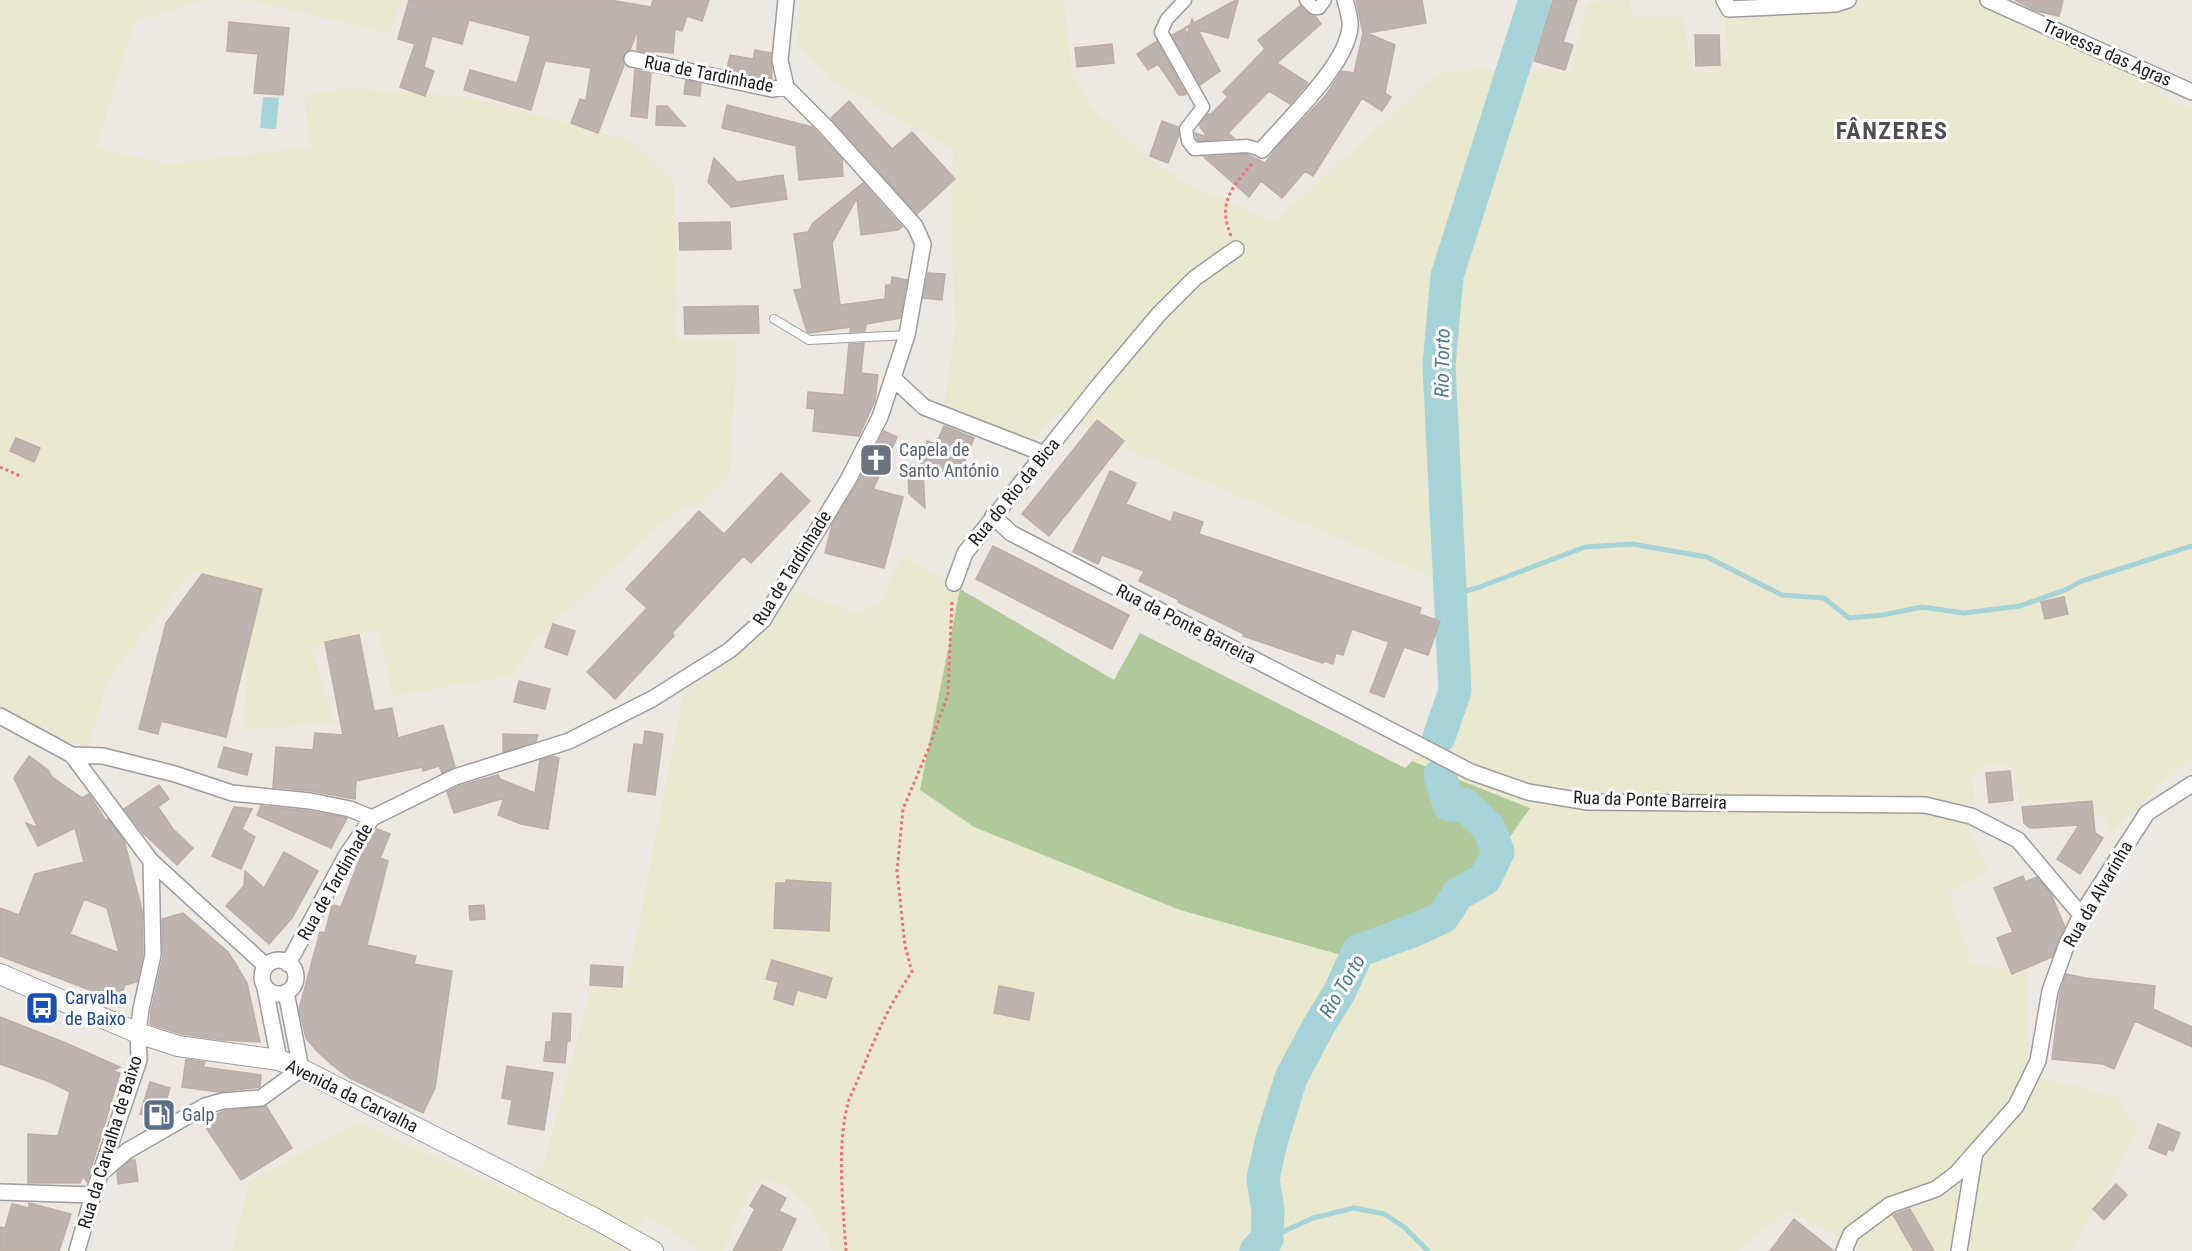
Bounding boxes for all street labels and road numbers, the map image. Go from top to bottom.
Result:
street label: Travessa das Agras [2040,15,2175,90]
street label: Rua de Tardinhade [643,51,775,96]
street label: Rua do Rio da Bica [964,434,1063,550]
street label: Rua de Tardinhade [748,507,835,629]
street label: Rua da Ponte Barreira [1113,579,1260,668]
street label: Rua da Ponte Barreira [1573,786,1727,813]
street label: Rua de Tardinhade [293,820,376,944]
street label: Rua da Alvarinha [2059,837,2136,951]
street label: Rua da Carvalha de Baixo [73,1053,146,1231]
street label: Avenida da Carvalha [283,1054,422,1137]

